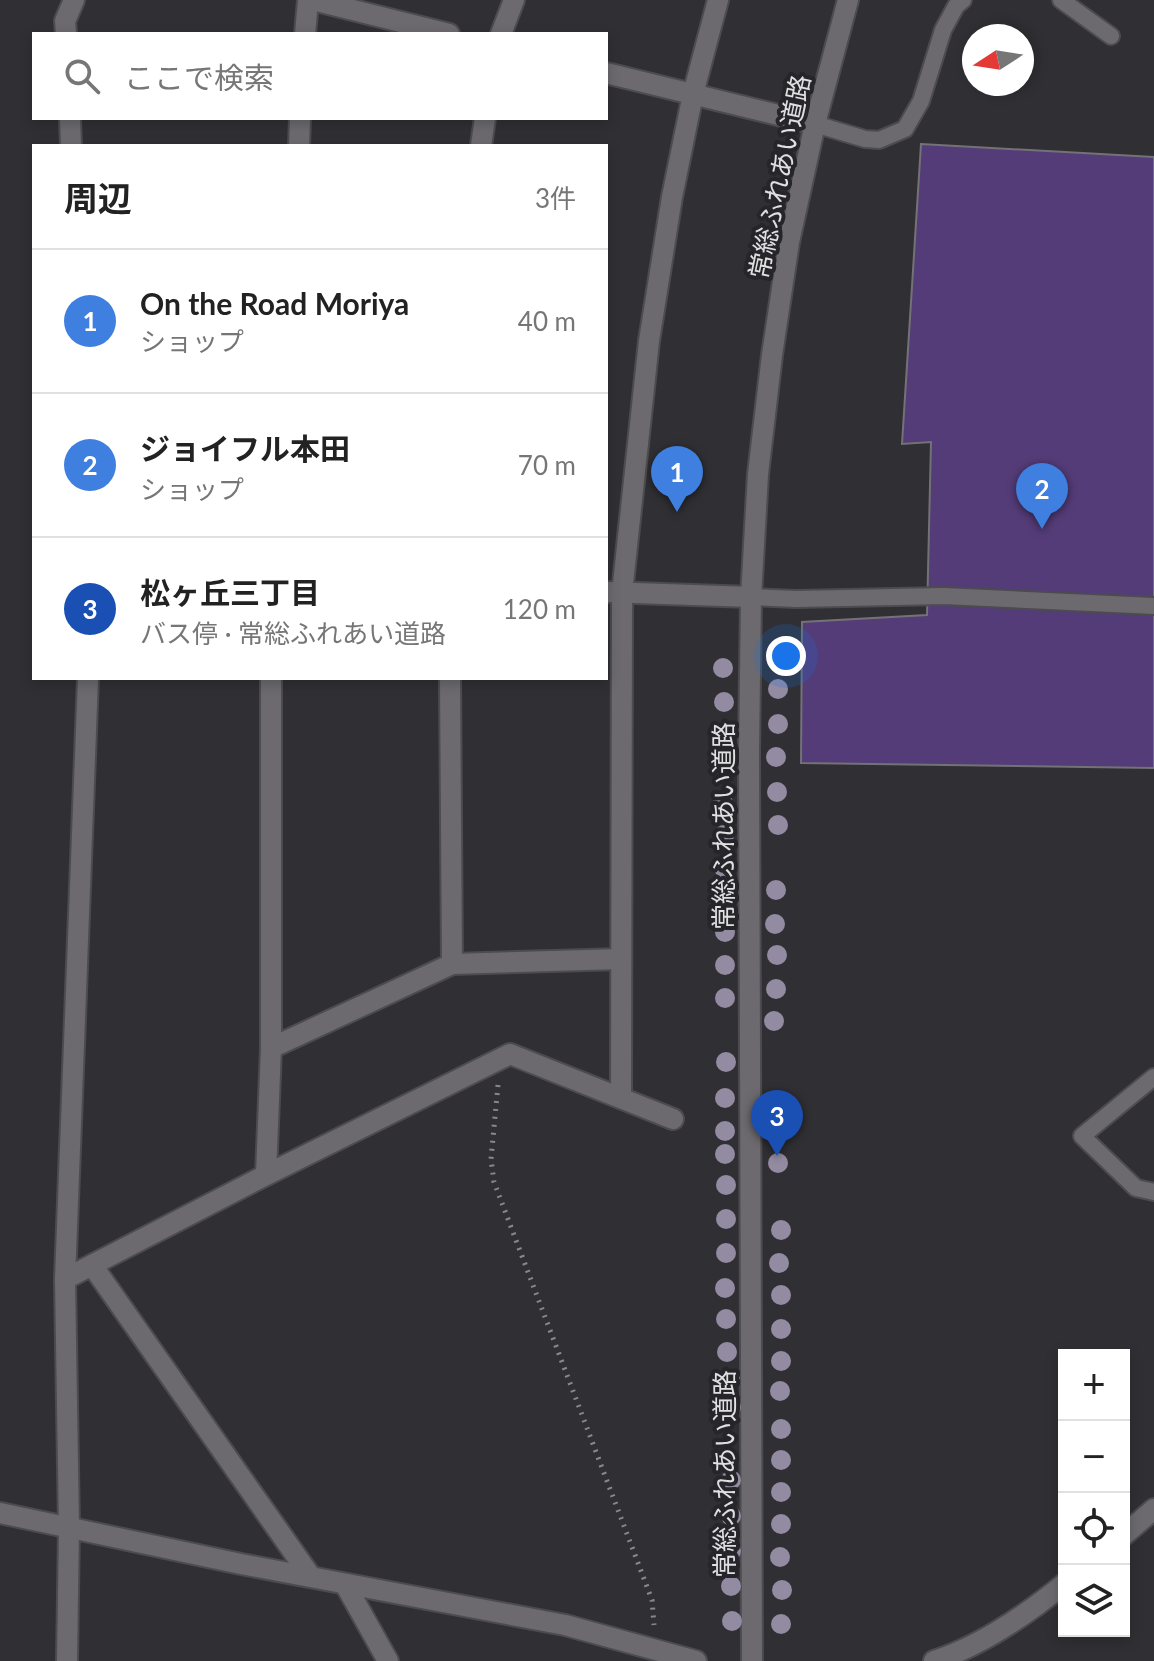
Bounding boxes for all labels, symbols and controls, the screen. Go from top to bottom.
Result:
north arrow [962,24,1034,96]
search box [32,32,608,120]
icon: search [60,54,104,98]
text: ここで検索 [124,59,274,95]
street label: 常総ふれあい道路 [742,72,816,282]
text: 周辺 [64,177,132,218]
text: 3件 [535,182,576,214]
text: On the Road Moriya [140,285,409,321]
text: 1 [82,305,98,337]
text: 40 m [518,305,576,337]
text: ショップ [140,325,244,357]
text: ジョイフル本田 [140,430,350,466]
pin: 1 [651,446,703,512]
text: 2 [82,449,98,481]
text: 70 m [518,449,576,481]
pin: 2 [1016,463,1068,529]
text: ショップ [140,473,244,505]
text: 松ヶ丘三丁目 [140,574,320,610]
text: 3 [82,593,98,625]
text: 120 m [503,593,576,625]
text: バス停 · 常総ふれあい道路 [140,617,446,649]
your location [766,636,806,676]
street label: 常総ふれあい道路 [707,722,739,930]
pin: 3 [751,1090,803,1156]
map controls [1058,1349,1130,1637]
button: + [1058,1349,1130,1421]
street label: 常総ふれあい道路 [708,1370,740,1578]
button: − [1058,1421,1130,1493]
button: locate [1058,1493,1130,1565]
button: layers [1058,1565,1130,1637]

